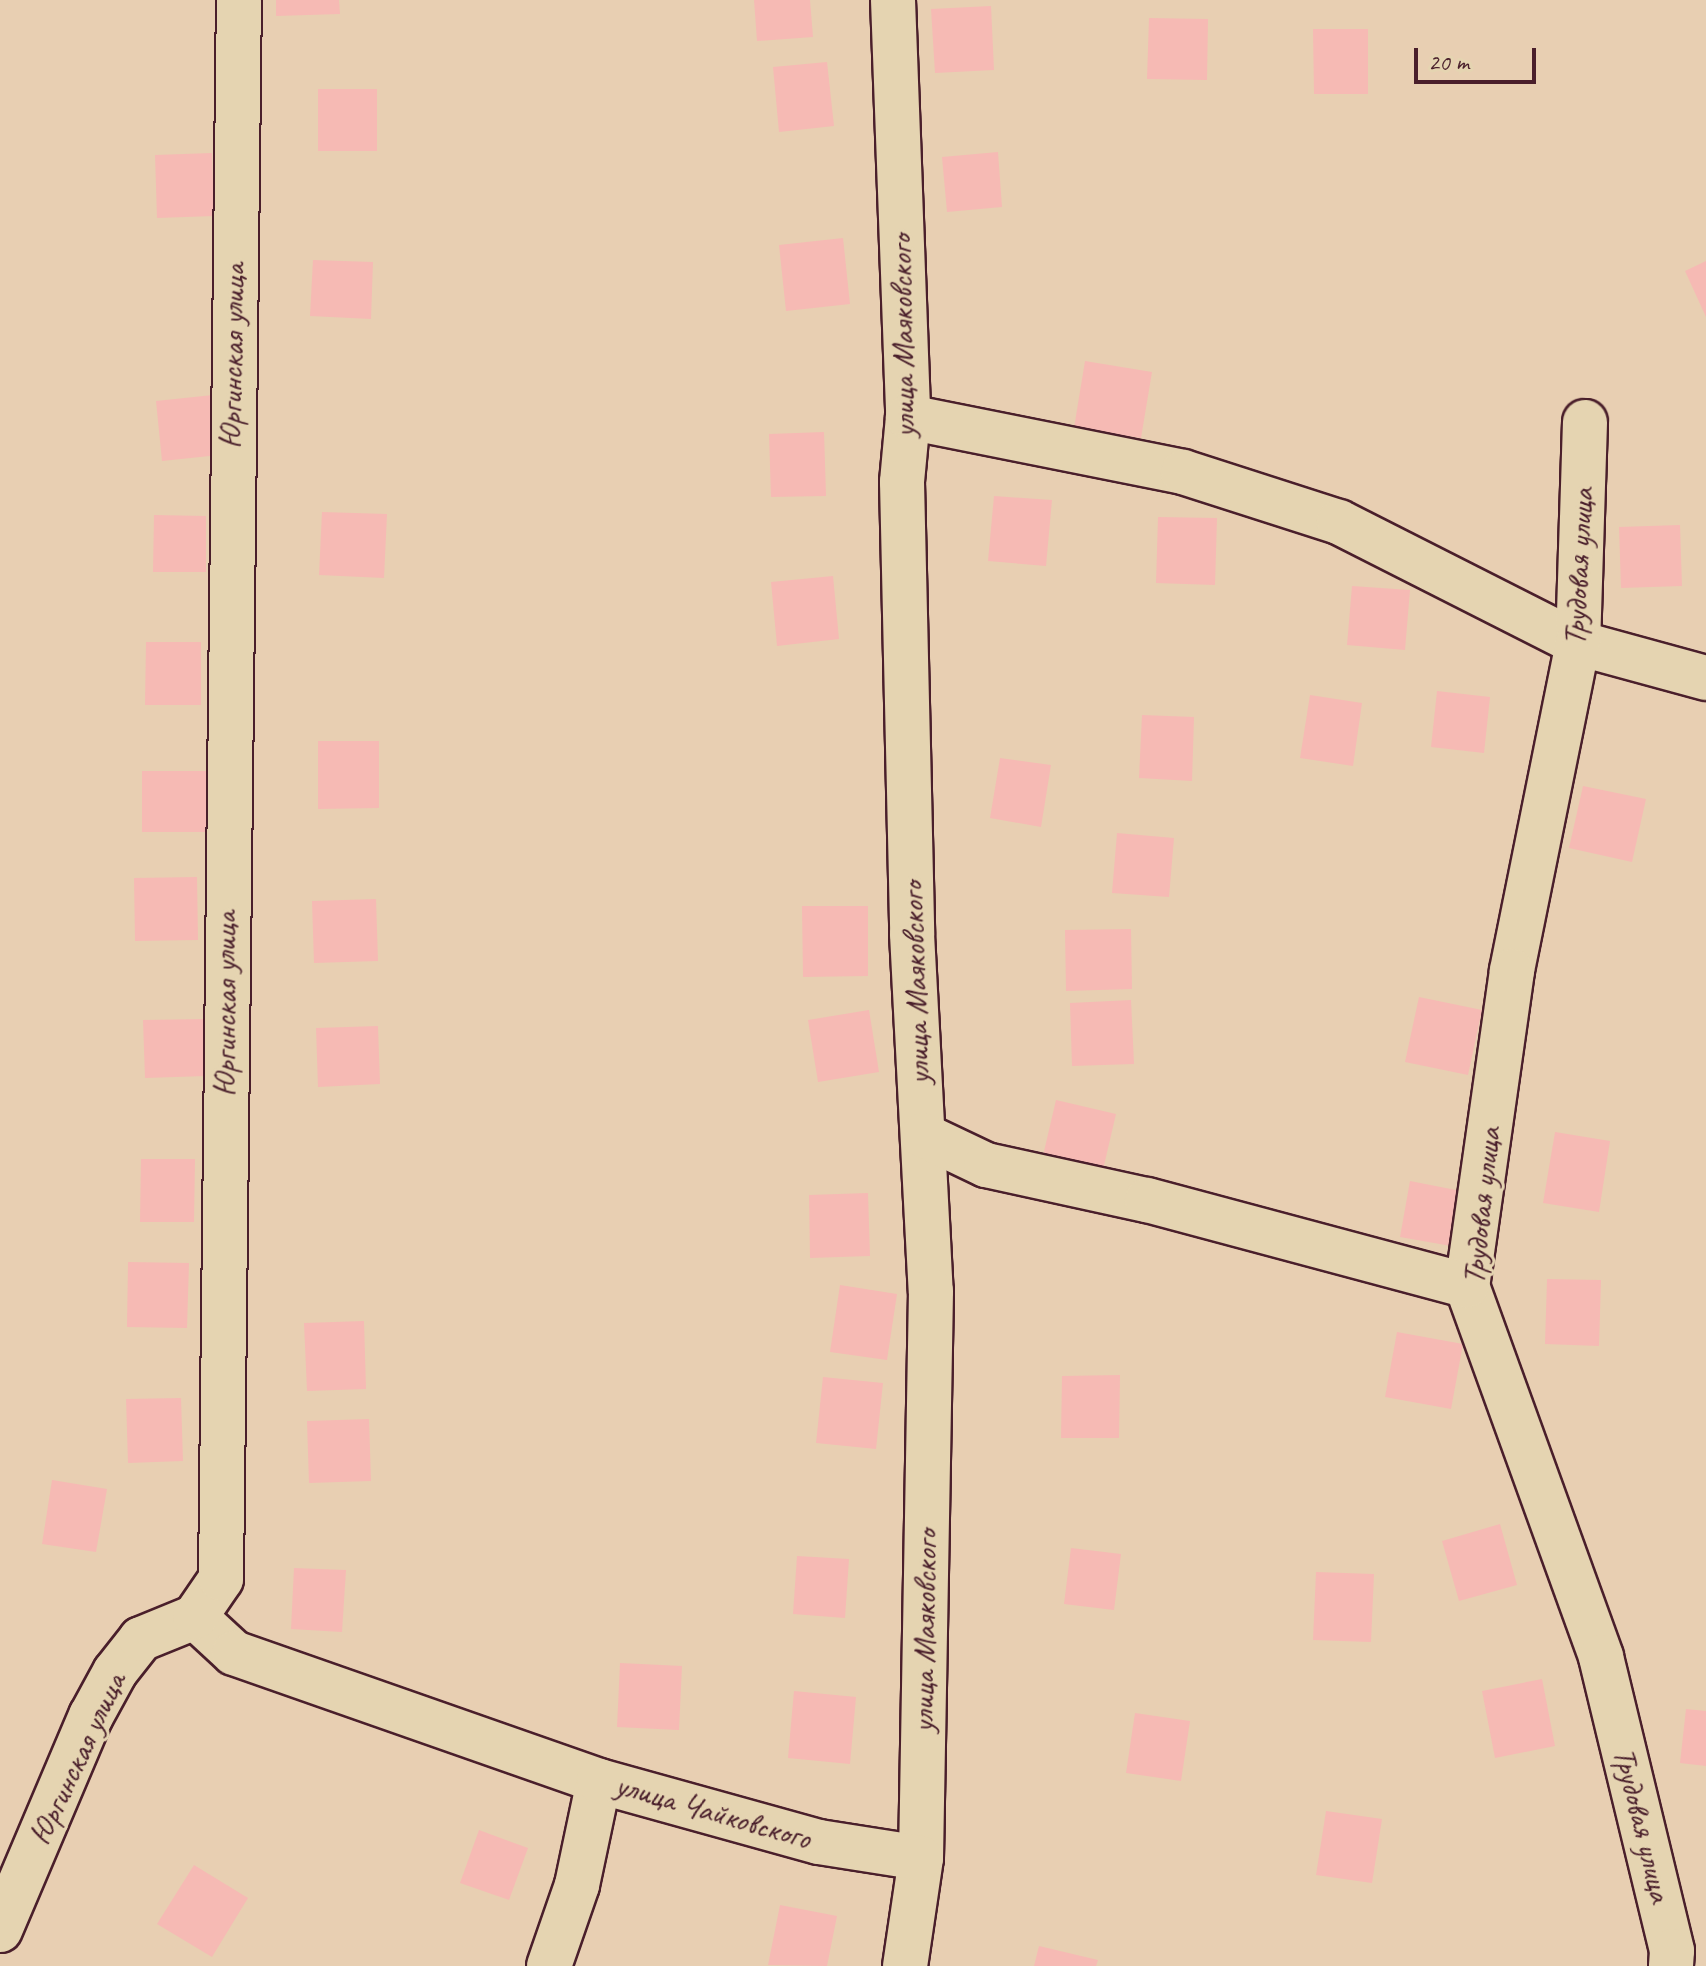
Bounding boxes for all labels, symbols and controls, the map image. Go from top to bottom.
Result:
scale bar [1418,32,1540,82]
text: 20 m [1428,47,1469,77]
street label: улица Маяковского [882,234,924,438]
street label: Юргинская улица [212,263,254,449]
street label: Трудовая улица [1556,486,1602,648]
street label: улица Маяковского [893,880,939,1086]
street label: Юргинская улица [207,911,245,1097]
street label: Трудовая улица [1455,1125,1509,1287]
street label: улица Маяковского [904,1529,946,1733]
street label: Юргинская улица [21,1667,135,1851]
street label: Трудовая улица [1604,1743,1680,1907]
street label: улица Чайковского [611,1766,815,1858]

